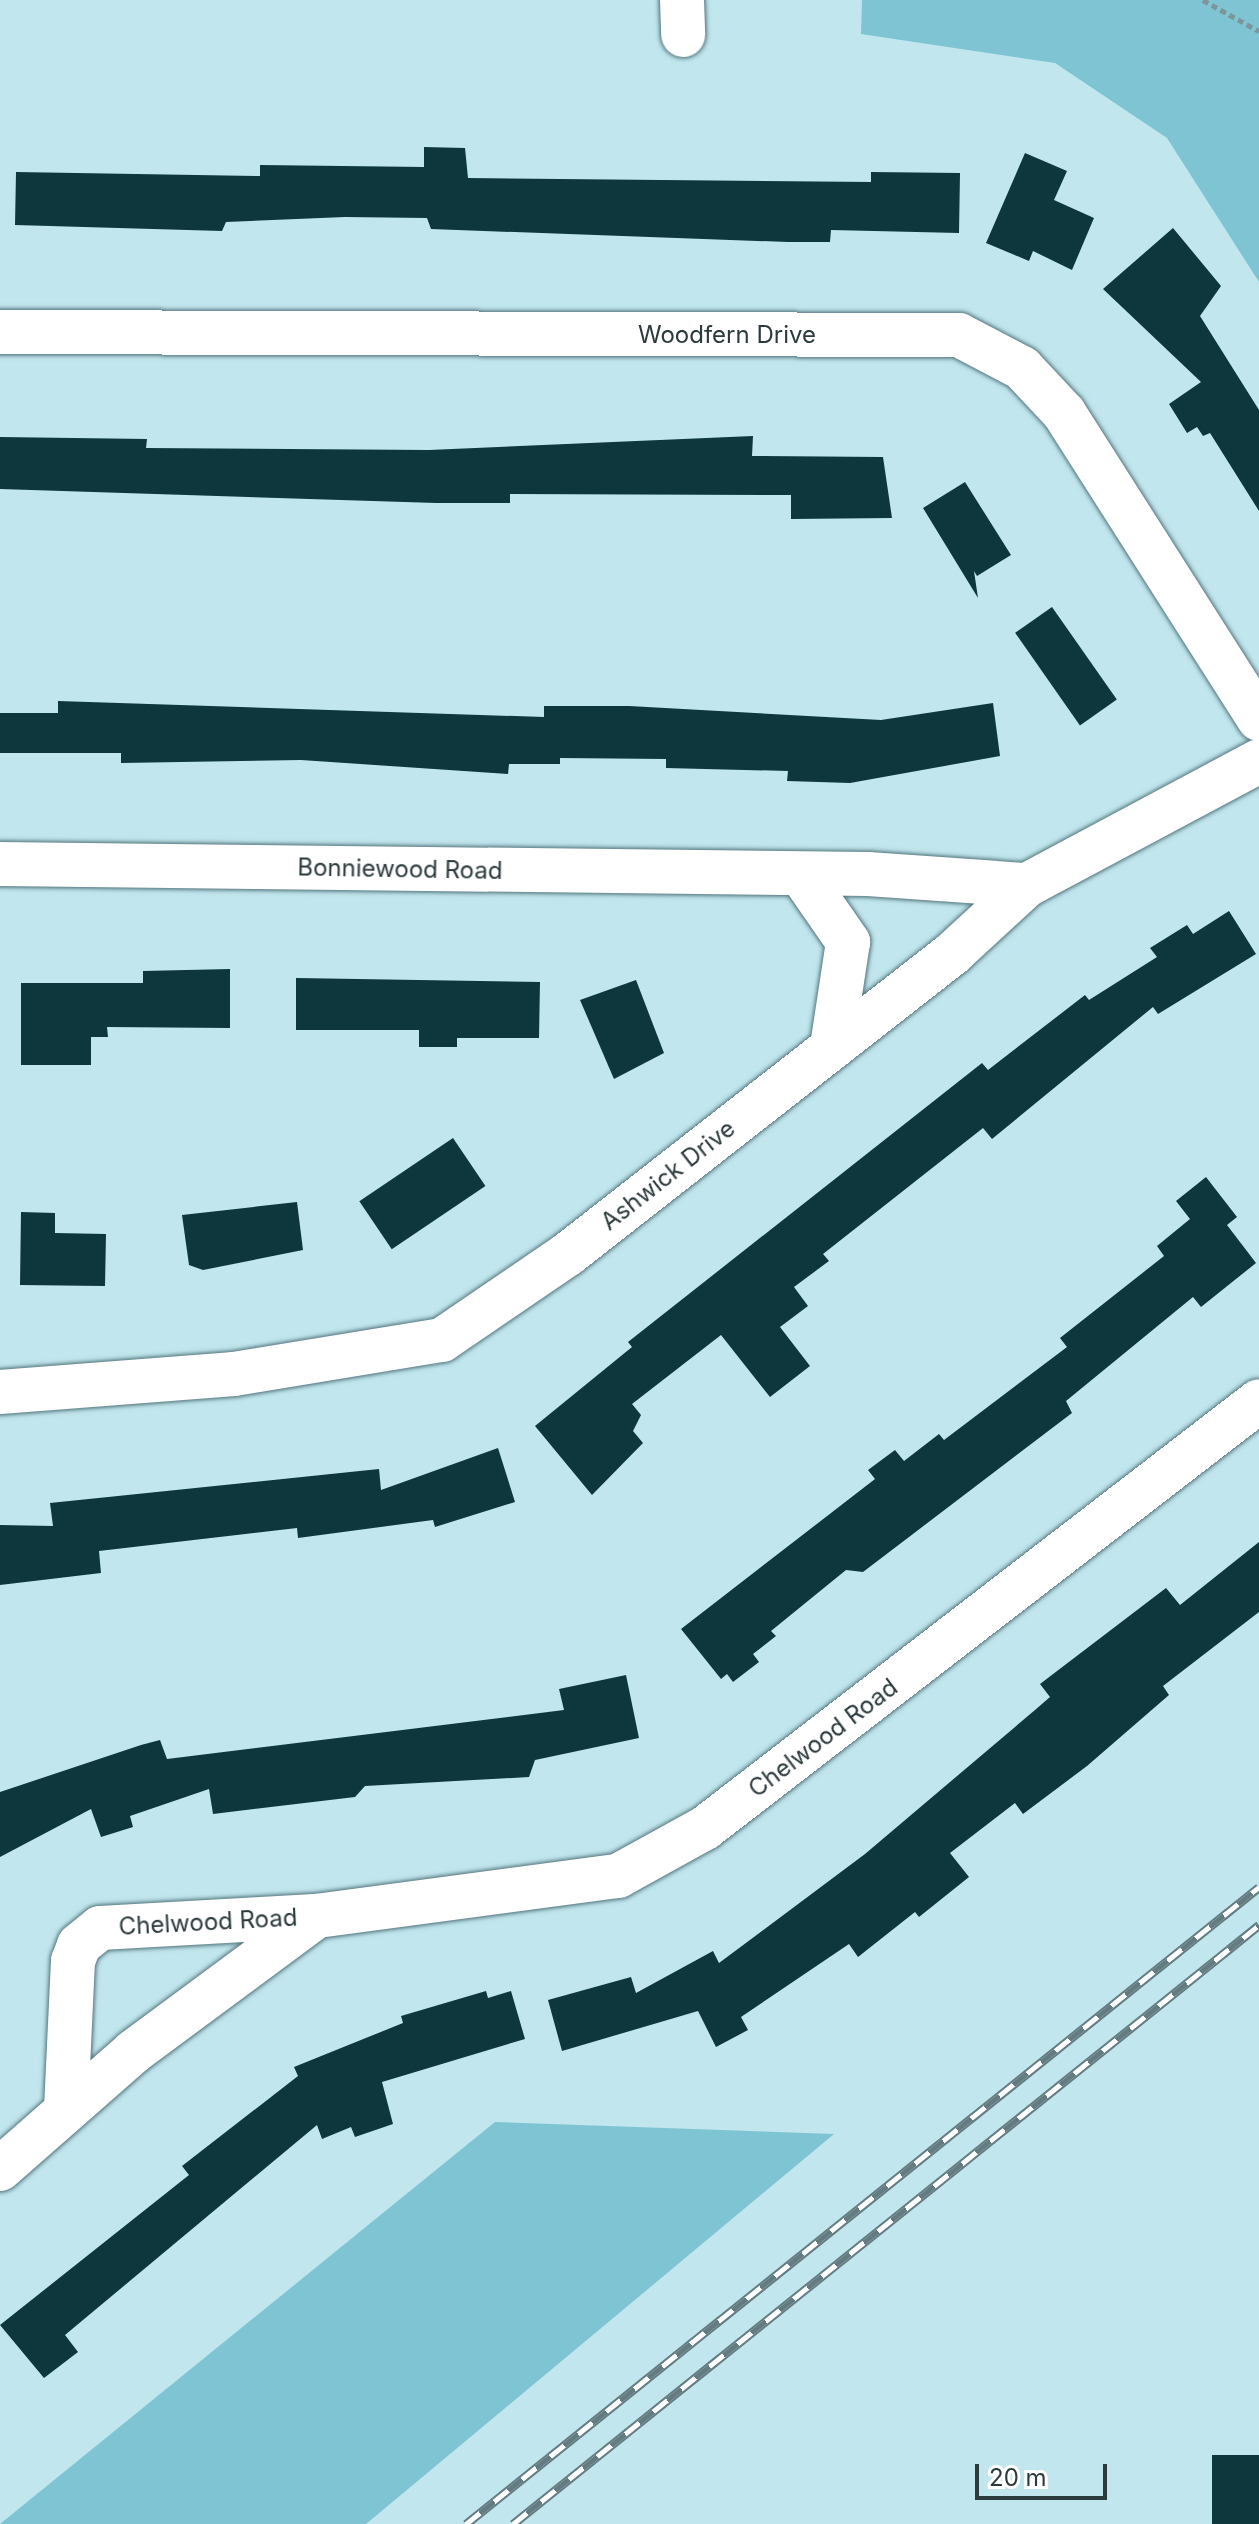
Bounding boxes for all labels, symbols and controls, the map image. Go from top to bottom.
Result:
street label: Woodfern Drive [638,321,816,349]
street label: Bonniewood Road [297,853,503,885]
street label: Ashwick Drive [595,1114,741,1236]
street label: Chelwood Road [743,1673,903,1803]
street label: Chelwood Road [118,1903,298,1941]
scale bar [979,2448,1111,2498]
text: 20 m [989,2463,1047,2492]

